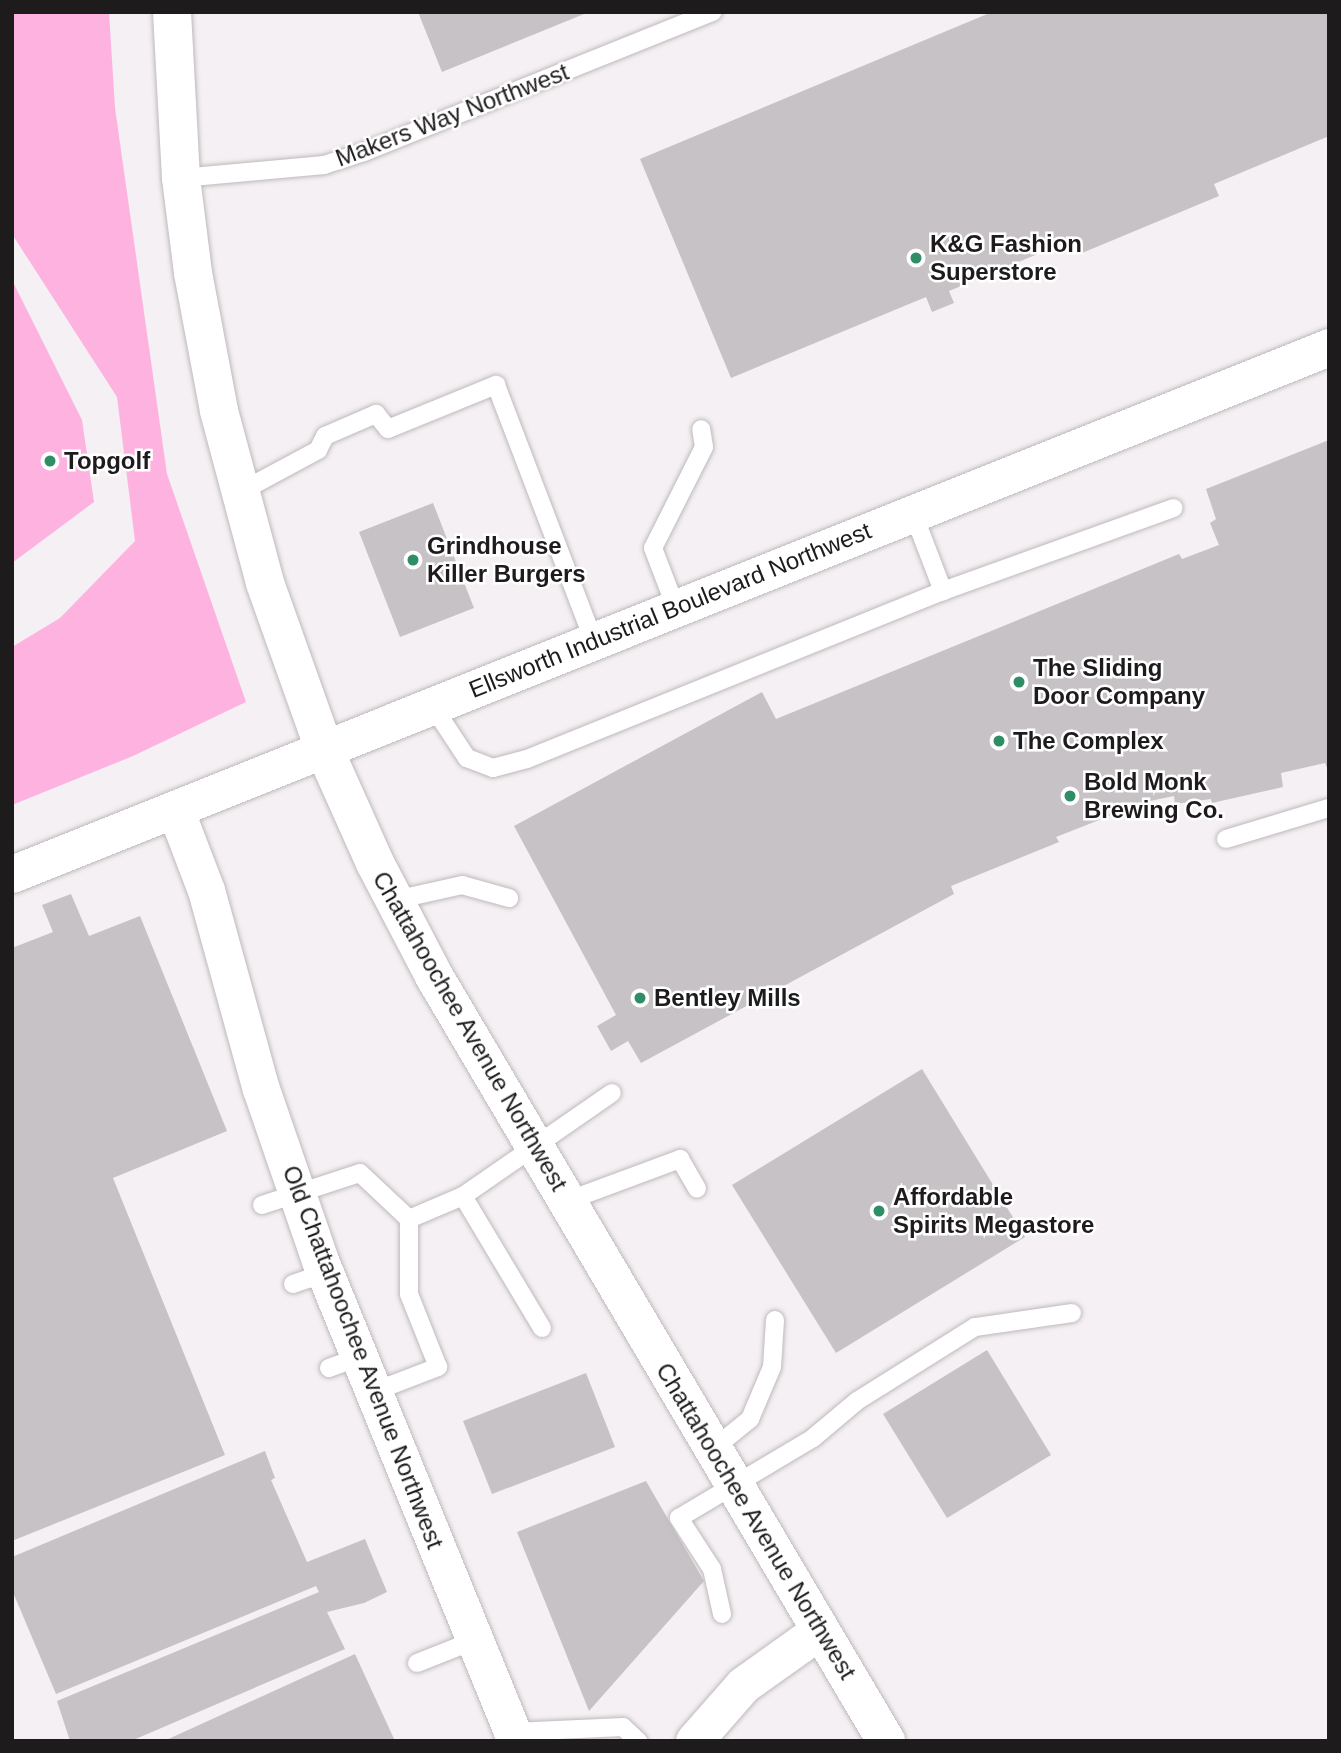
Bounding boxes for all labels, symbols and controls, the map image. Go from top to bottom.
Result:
street label: Makers Way Northwest [331,57,573,173]
place label: K&G Fashion Superstore [930,230,1082,286]
marker: K&G Fashion Superstore [908,250,924,266]
place label: Topgolf [64,447,150,475]
marker: Topgolf [42,453,58,469]
street label: Ellsworth Industrial Boulevard Northwest [465,516,875,704]
place label: Grindhouse Killer Burgers [427,532,586,588]
marker: Grindhouse Killer Burgers [405,552,421,568]
place label: The Sliding Door Company [1033,654,1205,710]
marker: The Sliding Door Company [1011,674,1027,690]
place label: The Complex [1013,727,1164,755]
marker: The Complex [991,733,1007,749]
place label: Bold Monk Brewing Co. [1084,768,1224,824]
marker: Bold Monk Brewing Co. [1062,788,1078,804]
street label: Chattahoochee Avenue Northwest [366,866,574,1196]
place label: Bentley Mills [654,984,801,1012]
marker: Bentley Mills [632,990,648,1006]
street label: Old Chattahoochee Avenue Northwest [276,1161,450,1553]
place label: Affordable Spirits Megastore [893,1183,1094,1239]
marker: Affordable Spirits Megastore [871,1203,887,1219]
street label: Chattahoochee Avenue Northwest [650,1357,862,1685]

